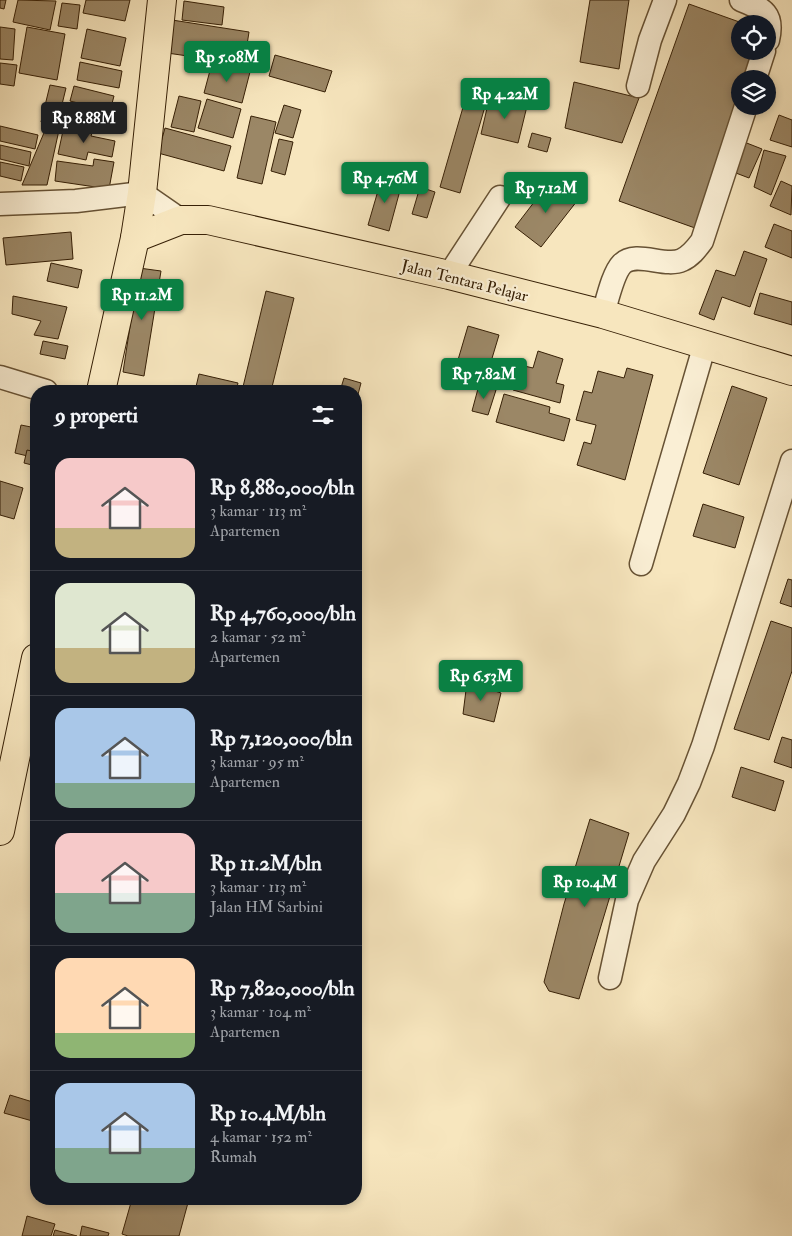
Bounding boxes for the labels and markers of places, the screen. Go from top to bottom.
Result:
pin: Rp 5.08M [175,41,279,83]
pin: Rp 4.22M [453,78,557,120]
pin: Rp 8.88M [32,102,136,144]
pin: Rp 4.76M [333,162,437,204]
pin: Rp 7.12M [494,172,598,214]
pin: Rp 11.2M [90,278,194,321]
pin: Rp 7.82M [432,358,536,400]
pin: Rp 6.53M [429,660,533,702]
pin: Rp 10.4M [533,866,637,908]

